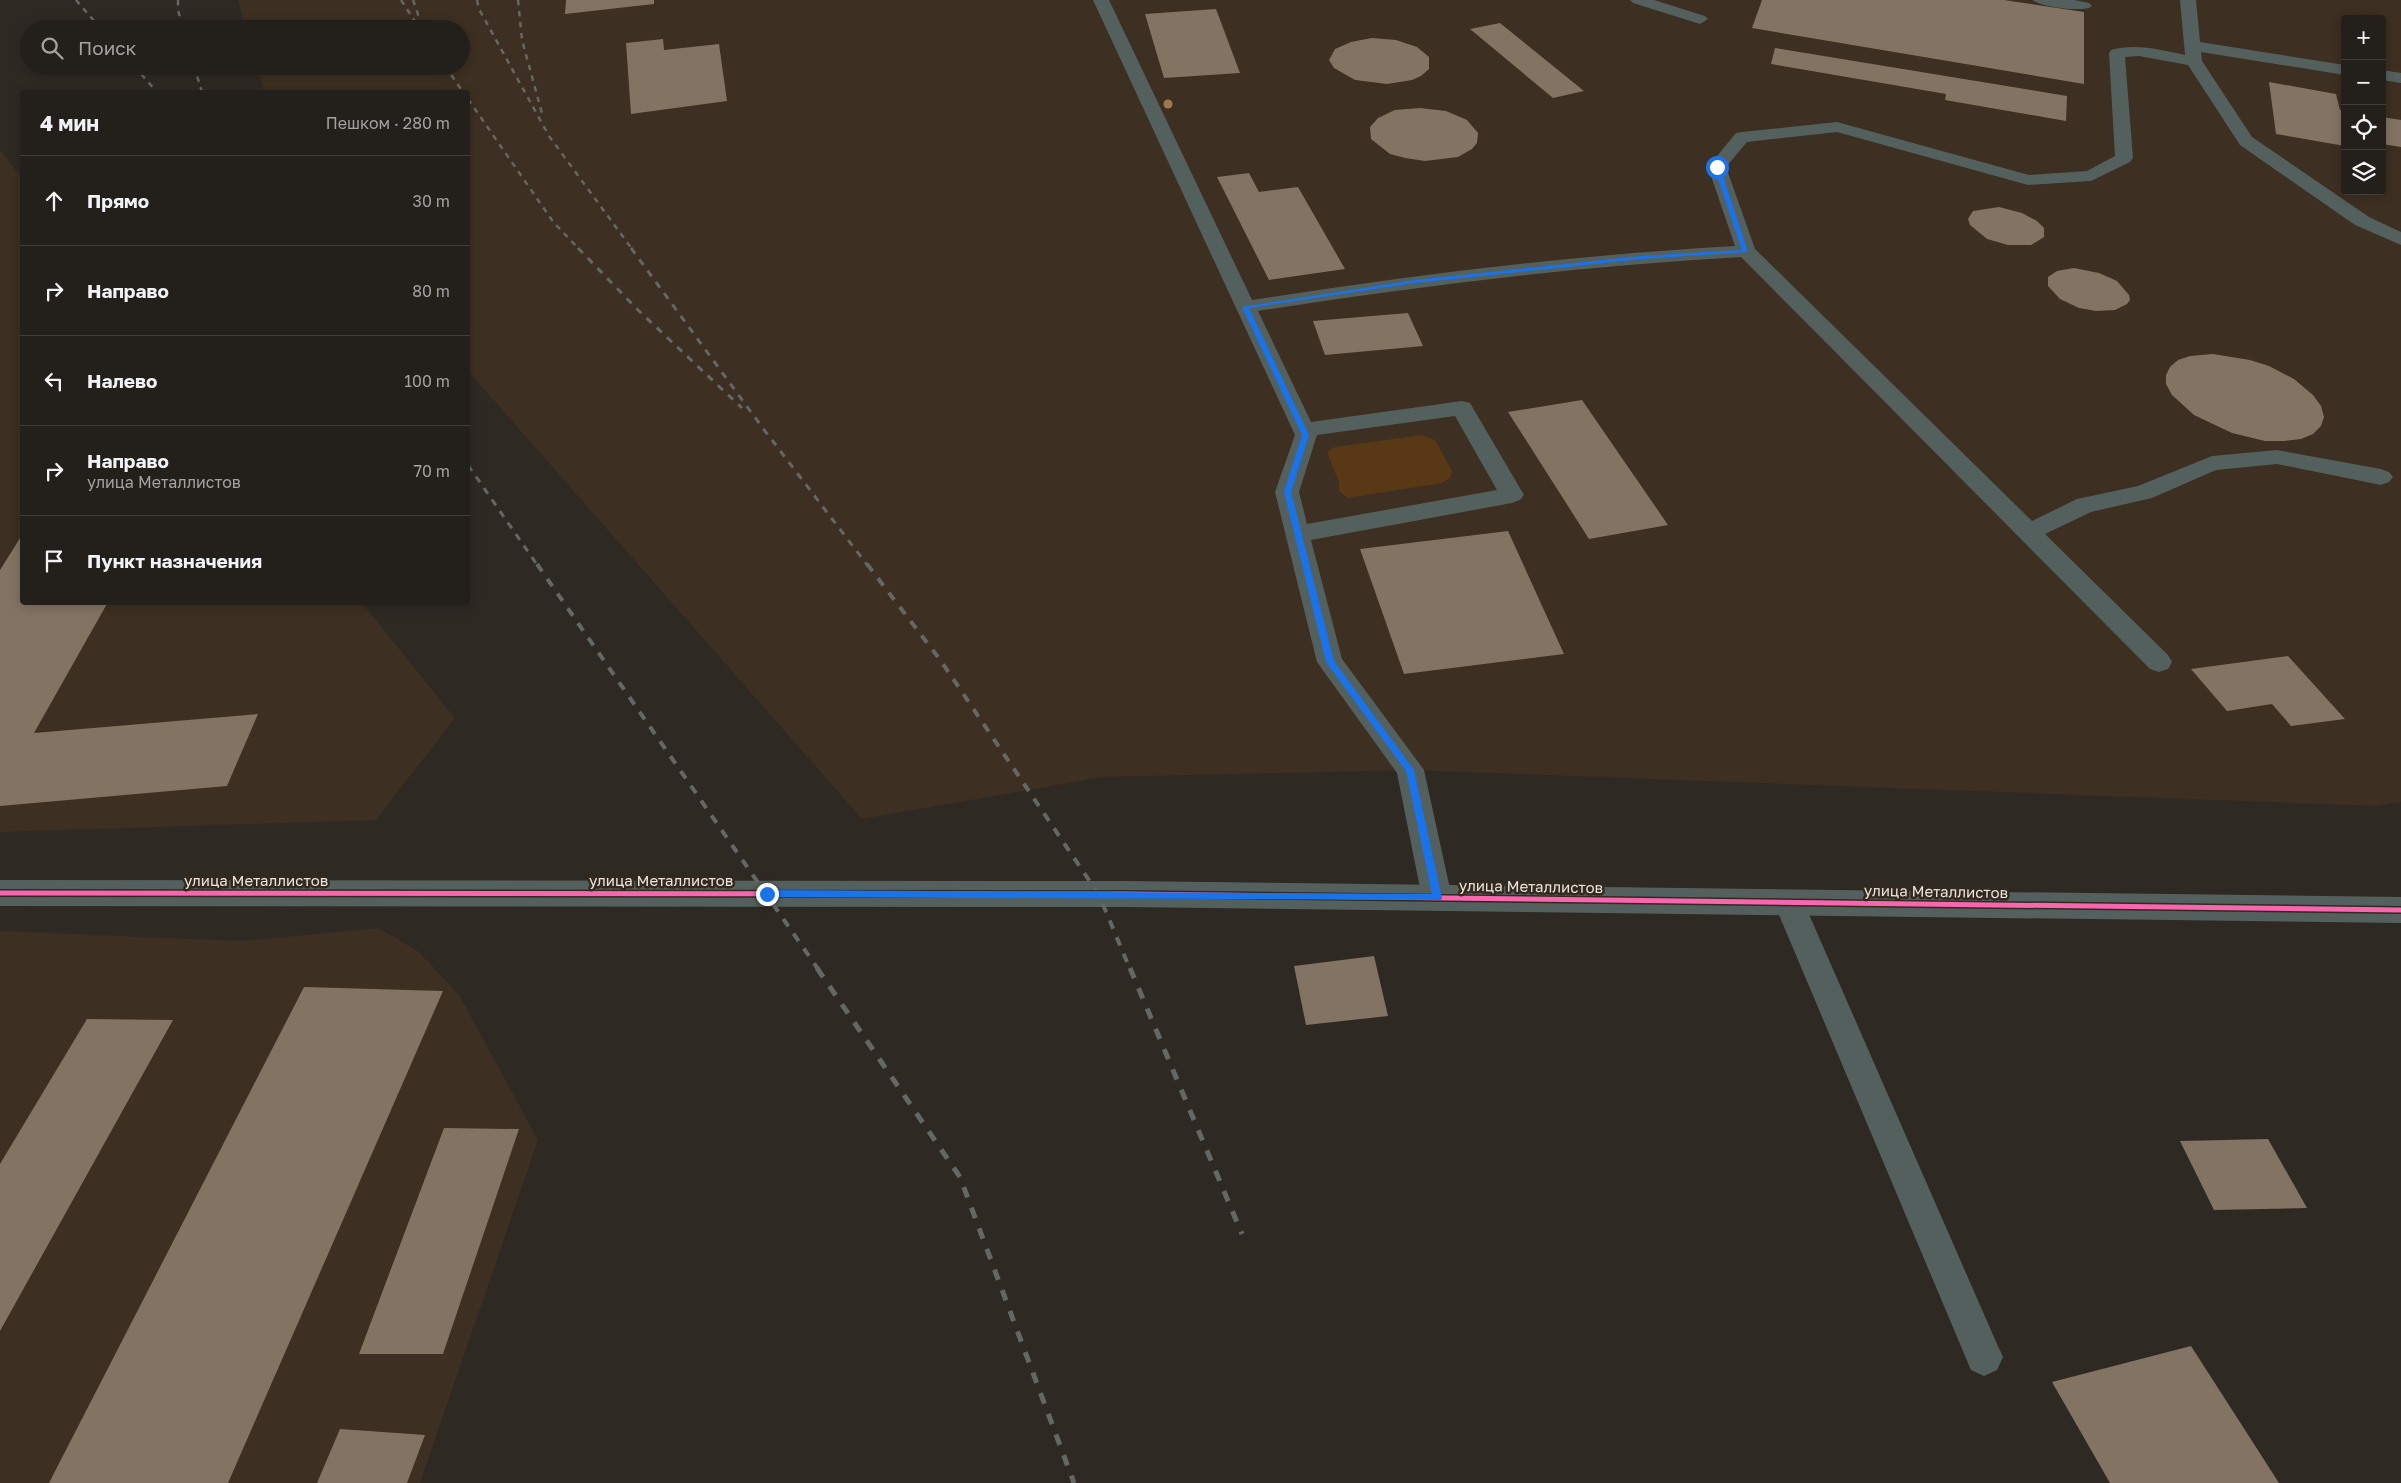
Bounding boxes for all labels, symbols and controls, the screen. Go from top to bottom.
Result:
map controls [2341,15,2386,195]
button: + [2341,15,2386,60]
search box [20,20,470,75]
icon: search [38,34,66,62]
text: Поиск [78,36,137,59]
button: − [2341,60,2386,105]
button: locate [2341,105,2386,150]
text: 4 мин [40,110,99,136]
text: Пешком · 280 m [326,113,450,133]
button: layers [2341,150,2386,195]
route start [1706,156,1729,179]
icon: ahead [40,187,68,215]
text: Прямо [87,189,149,212]
text: 30 m [413,191,450,211]
icon: right [40,277,68,305]
text: Направо [87,279,169,302]
text: 80 m [412,281,450,301]
icon: left [40,367,68,395]
text: Налево [87,369,157,392]
text: 100 m [404,371,450,391]
text: Направо [87,449,169,472]
icon: right [40,457,68,485]
text: 70 m [413,461,450,481]
text: улица Металлистов [87,472,241,492]
icon: arrive [40,547,68,575]
text: Пункт назначения [87,549,262,572]
street label: улица Металлистов [184,871,328,889]
street label: улица Металлистов [589,871,733,889]
street label: улица Металлистов [1459,876,1603,896]
street label: улица Металлистов [1864,881,2008,901]
route end [756,883,779,906]

